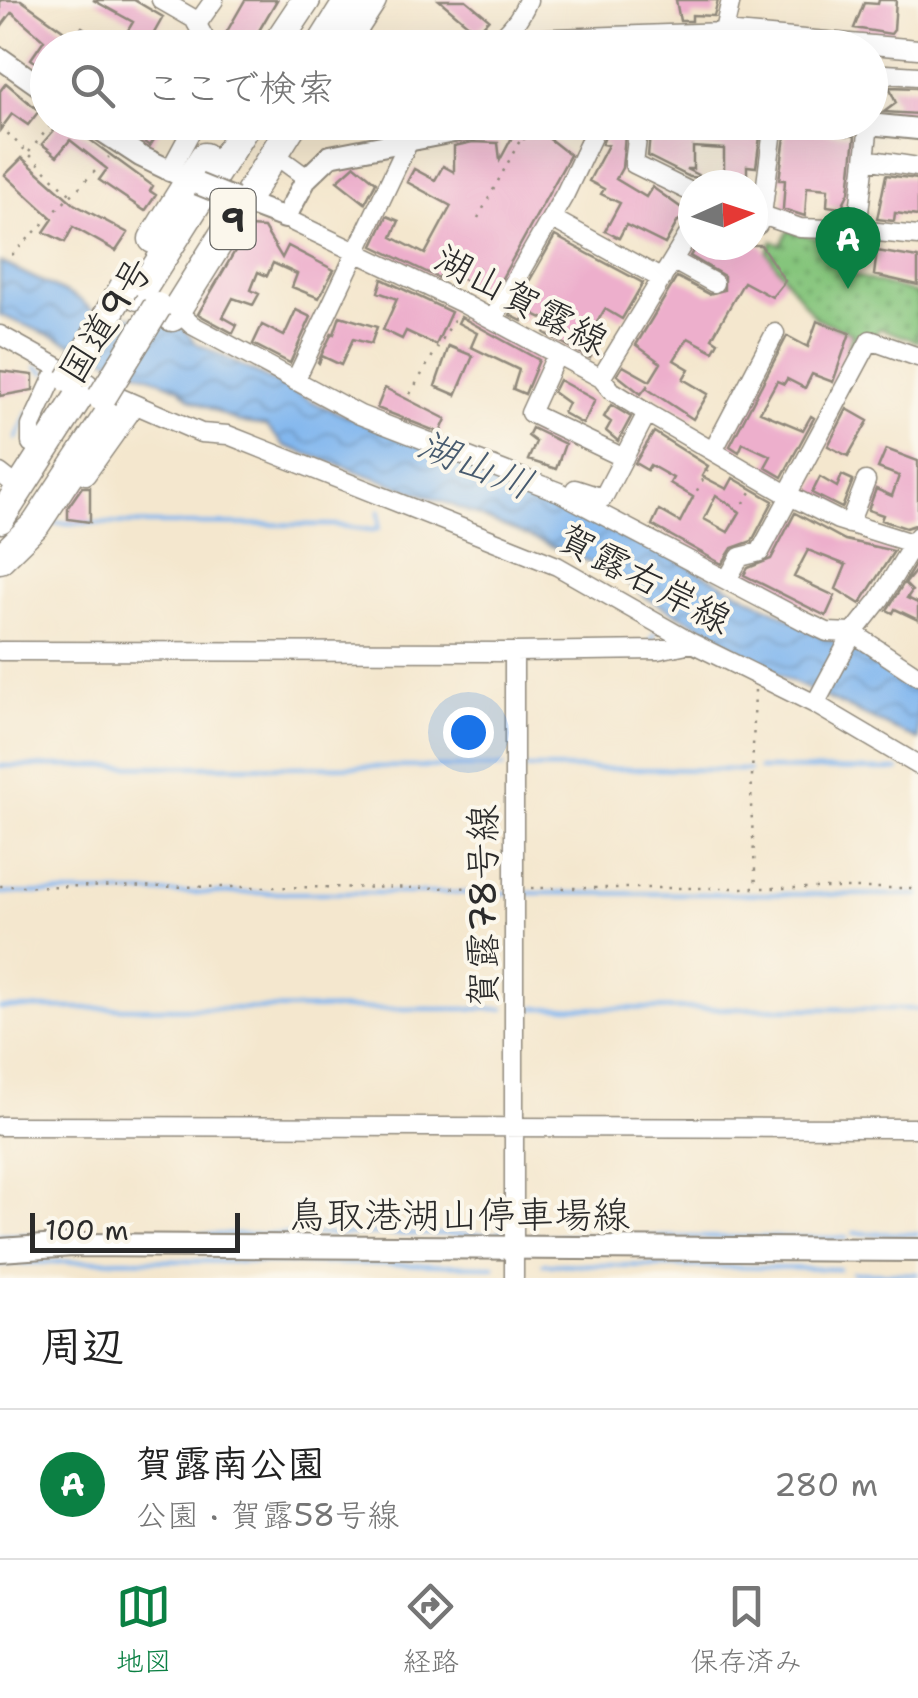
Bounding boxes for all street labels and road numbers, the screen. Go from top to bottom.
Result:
road number: 9 [210,189,256,249]
street label: 湖山賀露線 [426,232,618,366]
street label: 国道9号 [46,247,164,393]
street label: 賀露右岸線 [549,511,741,645]
street label: 賀露78号線 [457,804,508,1008]
street label: 鳥取港湖山停車場線 [288,1189,630,1240]

